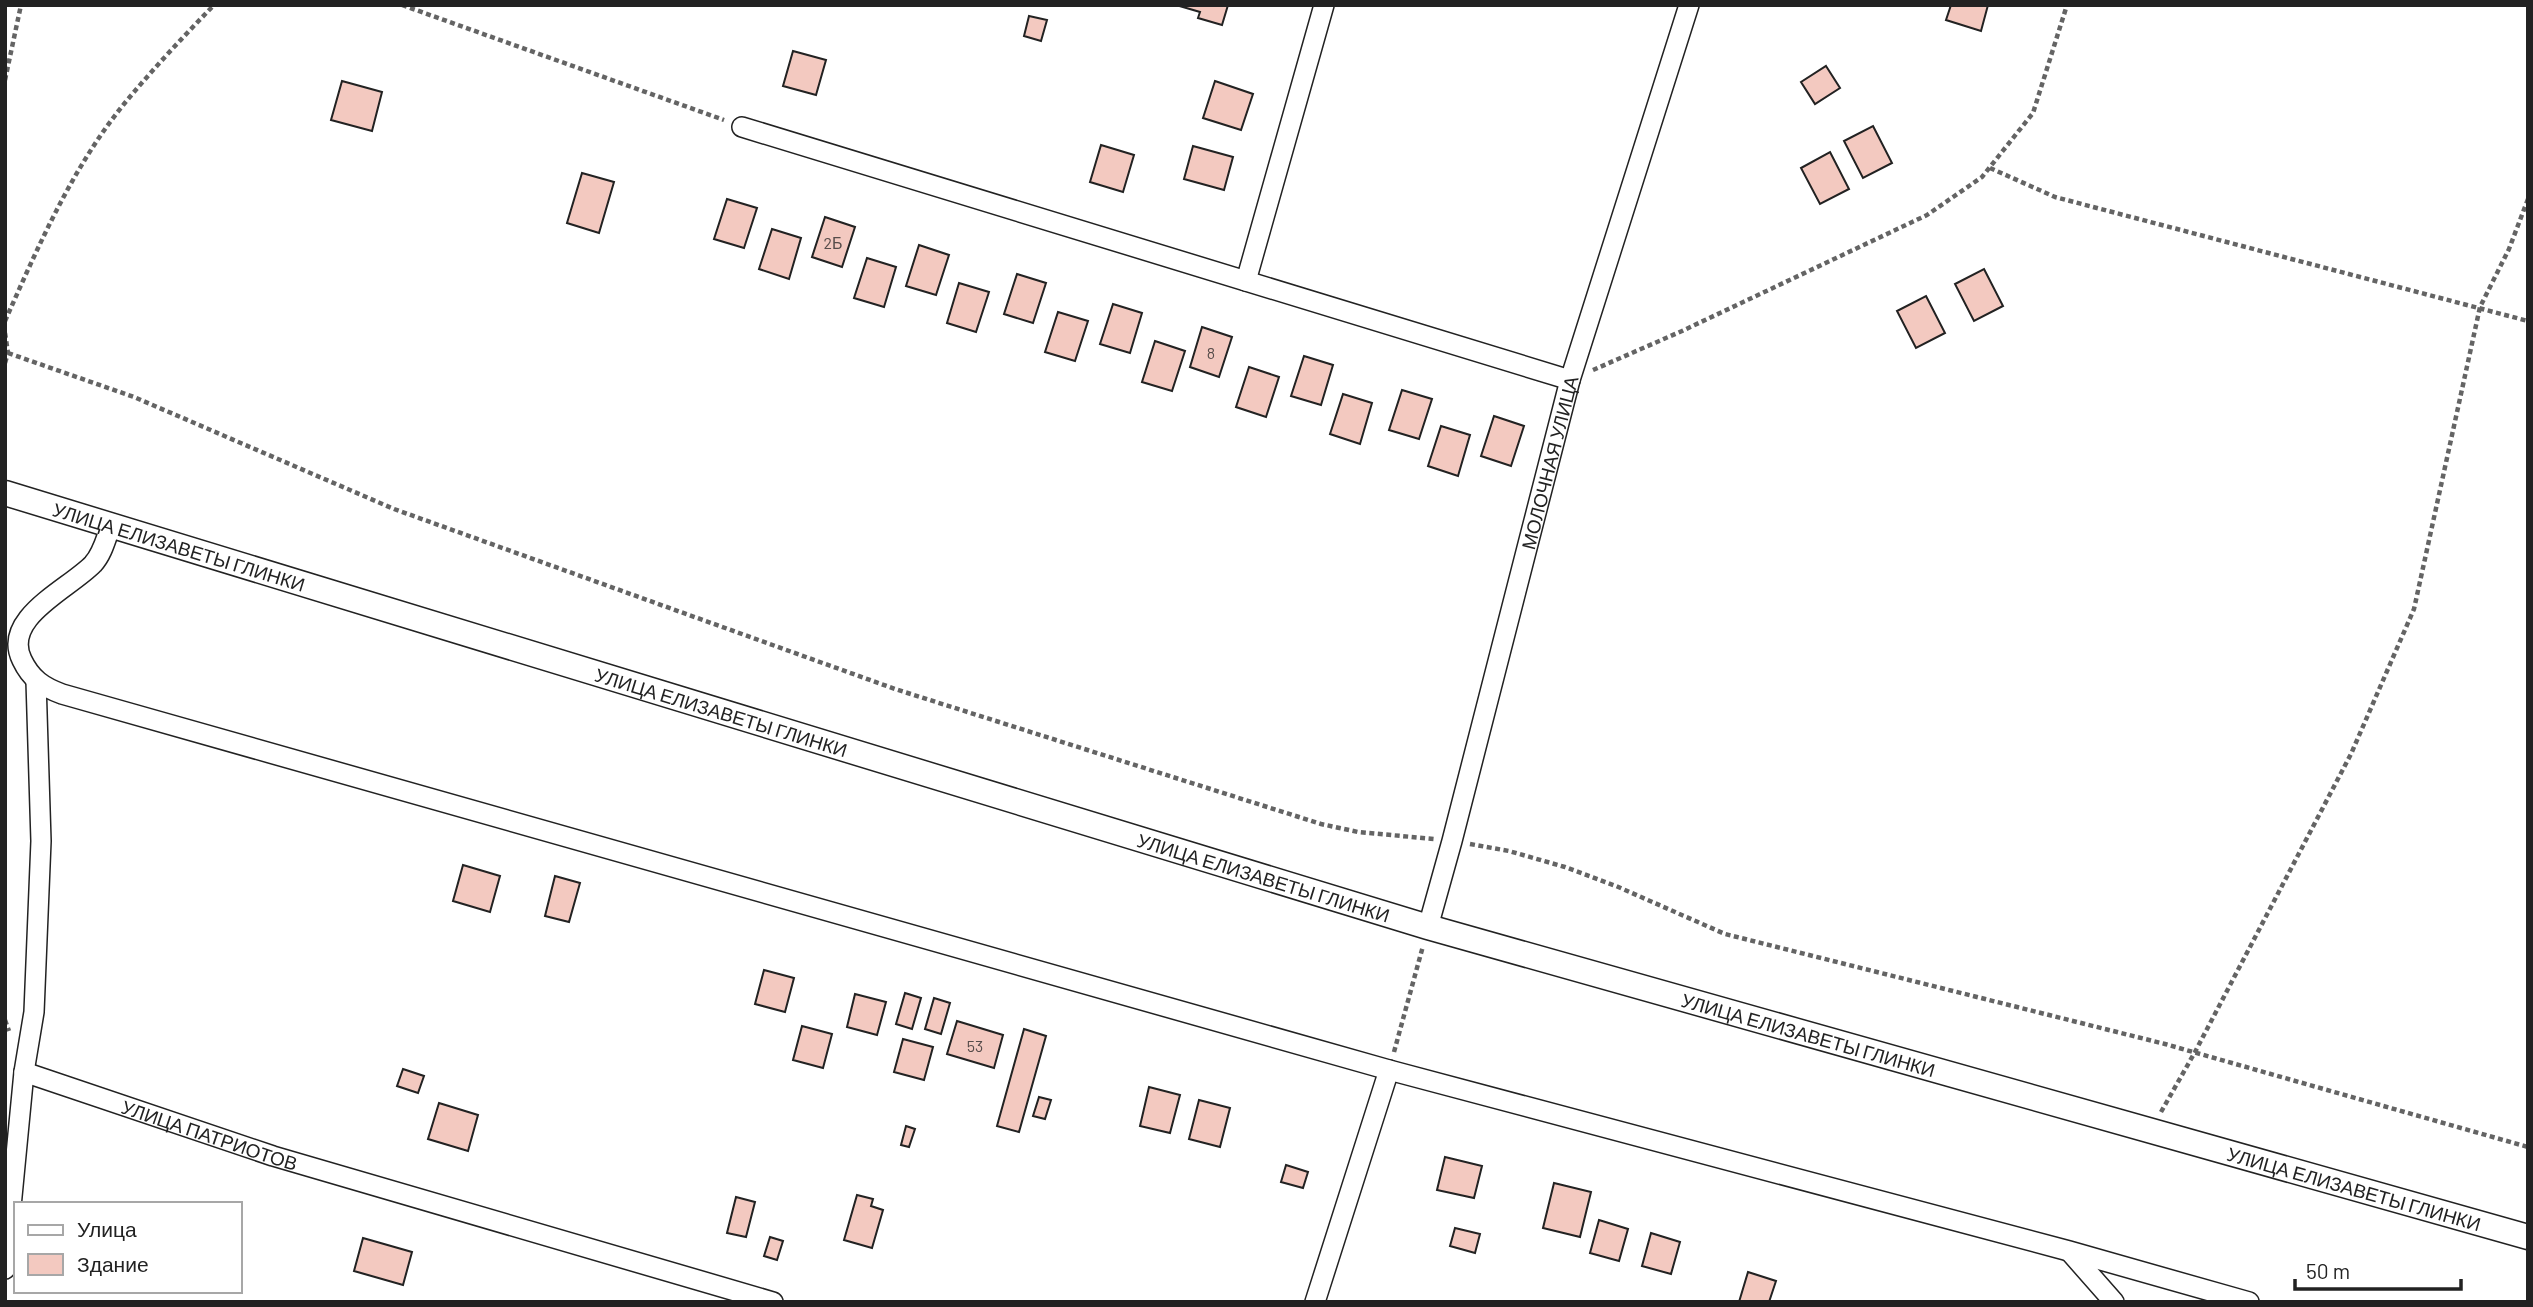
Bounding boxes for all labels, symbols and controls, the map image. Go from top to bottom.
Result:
house number: 2Б [823,233,843,252]
house number: 8 [1207,343,1215,362]
street label: МОЛОЧНАЯ УЛИЦА [1516,373,1582,552]
street label: УЛИЦА ЕЛИЗАВЕТЫ ГЛИНКИ [50,497,308,595]
street label: УЛИЦА ЕЛИЗАВЕТЫ ГЛИНКИ [592,662,850,761]
street label: УЛИЦА ЕЛИЗАВЕТЫ ГЛИНКИ [1135,828,1393,926]
street label: УЛИЦА ЕЛИЗАВЕТЫ ГЛИНКИ [1679,988,1938,1081]
house number: 53 [967,1036,983,1055]
street label: УЛИЦА ПАТРИОТОВ [119,1094,300,1174]
street label: УЛИЦА ЕЛИЗАВЕТЫ ГЛИНКИ [2225,1141,2484,1235]
legend [14,1202,242,1293]
text: Улица [77,1216,137,1241]
scale bar [2295,1248,2461,1292]
text: Здание [77,1251,149,1276]
text: 50 m [2306,1258,2350,1283]

